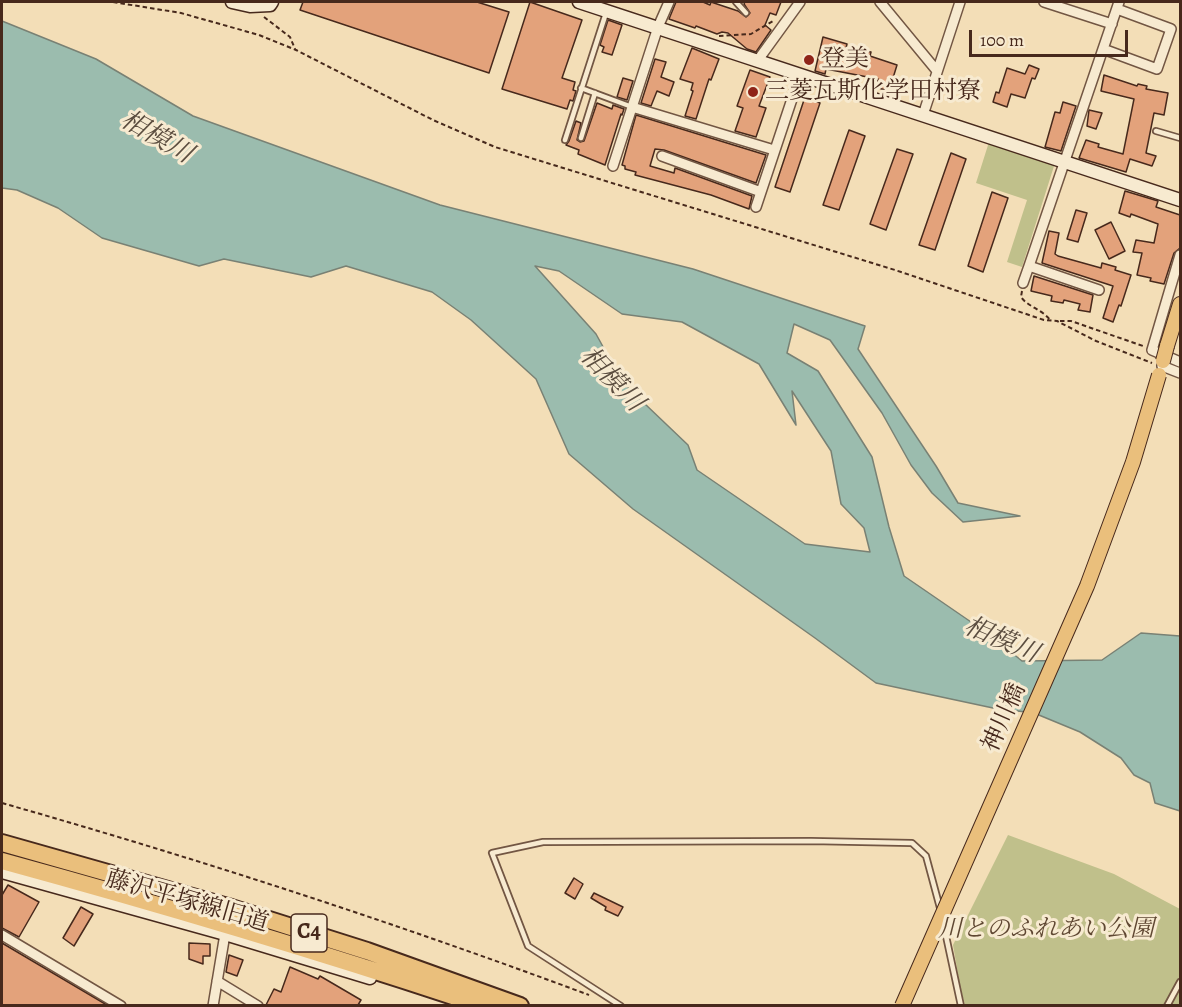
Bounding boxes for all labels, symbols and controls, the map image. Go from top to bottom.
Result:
scale bar [972,18,1131,56]
text: 100 m [980,28,1024,52]
place label: 登美 [821,46,869,74]
marker: 登美 [802,53,816,67]
place label: 三菱瓦斯化学田村寮 [765,78,981,106]
marker: 三菱瓦斯化学田村寮 [746,85,760,99]
water label: 相模川 [114,105,198,171]
water label: 相模川 [573,341,649,419]
water label: 相模川 [959,611,1043,671]
street label: 神川橋 [977,679,1033,757]
street label: 藤沢平塚線旧道 [102,865,272,939]
road number: C4 [291,914,327,952]
park label: 川とのふれあい公園 [938,916,1154,944]

